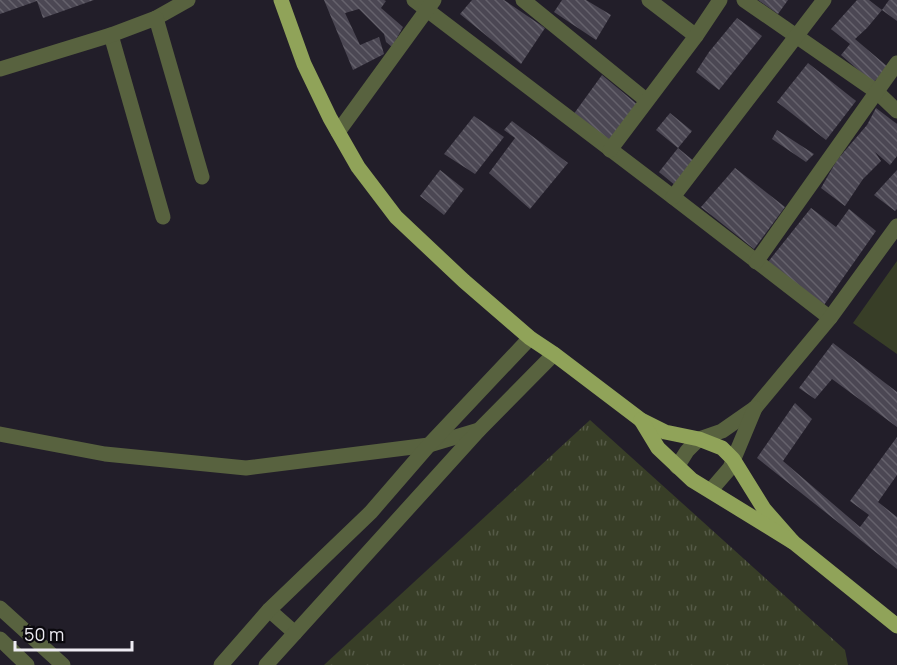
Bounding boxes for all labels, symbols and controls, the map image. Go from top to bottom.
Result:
scale bar [15,614,132,652]
text: 50 m [24,622,64,646]

